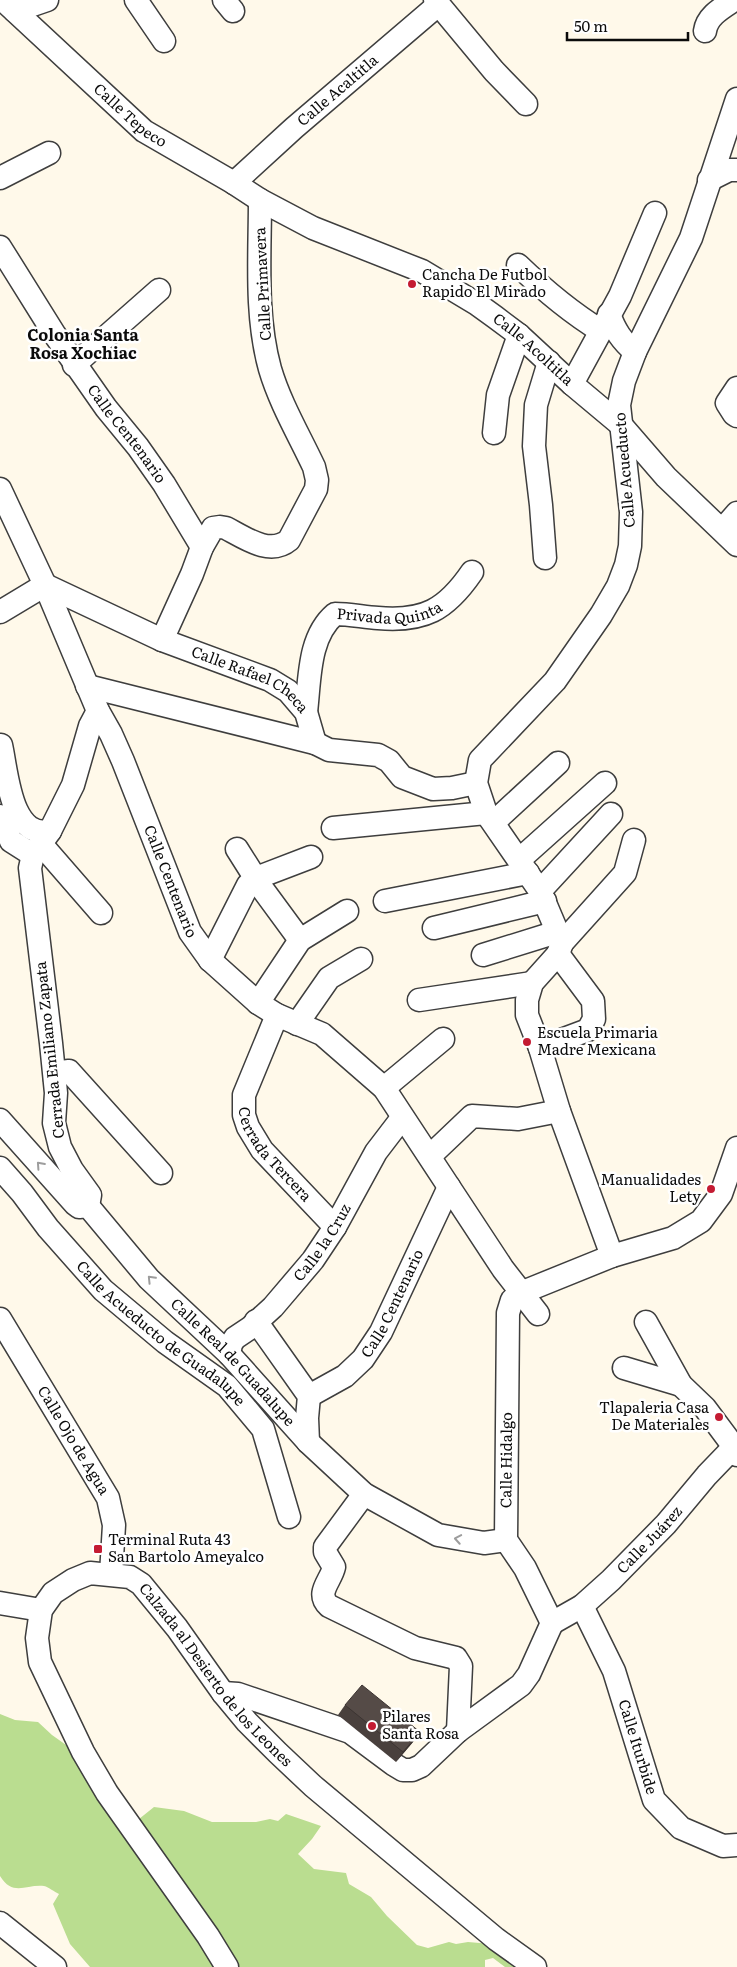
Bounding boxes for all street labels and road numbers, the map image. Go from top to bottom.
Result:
street label: Calle Acaltitla [291,48,383,131]
street label: Calle Tepeco [89,77,172,152]
street label: Calle Primavera [247,226,276,341]
street label: Calle Acoltitla [489,306,580,391]
street label: Calle Centenario [83,379,173,488]
street label: Calle Acueducto [607,411,640,529]
street label: Privada Quinta [336,594,447,629]
street label: Calle Rafael Checa [188,639,316,718]
street label: Calle Centenario [139,821,204,942]
street label: Cerrada Emiliano Zapata [28,960,69,1140]
street label: Cerrada Tercera [234,1107,319,1207]
street label: Calle la Cruz [287,1199,356,1286]
street label: Calle Centenario [354,1245,428,1362]
street label: Calle Acueducto de Guadalupe [72,1255,252,1410]
street label: Calle Real de Guadalupe [166,1292,302,1431]
street label: Calle Ojo de Agua [33,1381,117,1500]
street label: Calle Hidalgo [493,1412,517,1508]
street label: Calle Juárez [610,1500,687,1578]
street label: Calzada al Desierto de los Leones [134,1577,298,1771]
street label: Calle Iturbide [613,1696,665,1797]

